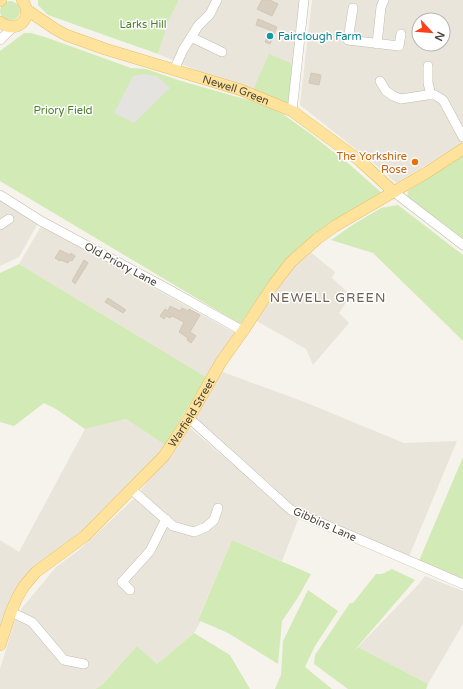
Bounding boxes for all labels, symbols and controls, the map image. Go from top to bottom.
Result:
north arrow [411,12,451,52]
park label: Larks Hill [119,18,167,31]
text: N [432,29,447,43]
place label: Fairclough Farm [278,30,362,43]
marker: Fairclough Farm [265,31,275,41]
street label: Newell Green [201,73,271,108]
park label: Priory Field [33,104,93,117]
place label: The Yorkshire Rose [337,150,407,176]
marker: The Yorkshire Rose [410,157,420,167]
street label: Old Priory Lane [82,240,159,289]
district label: NEWELL GREEN [270,290,386,306]
street label: Warfield Street [166,376,217,450]
street label: Gibbins Lane [291,505,358,544]

